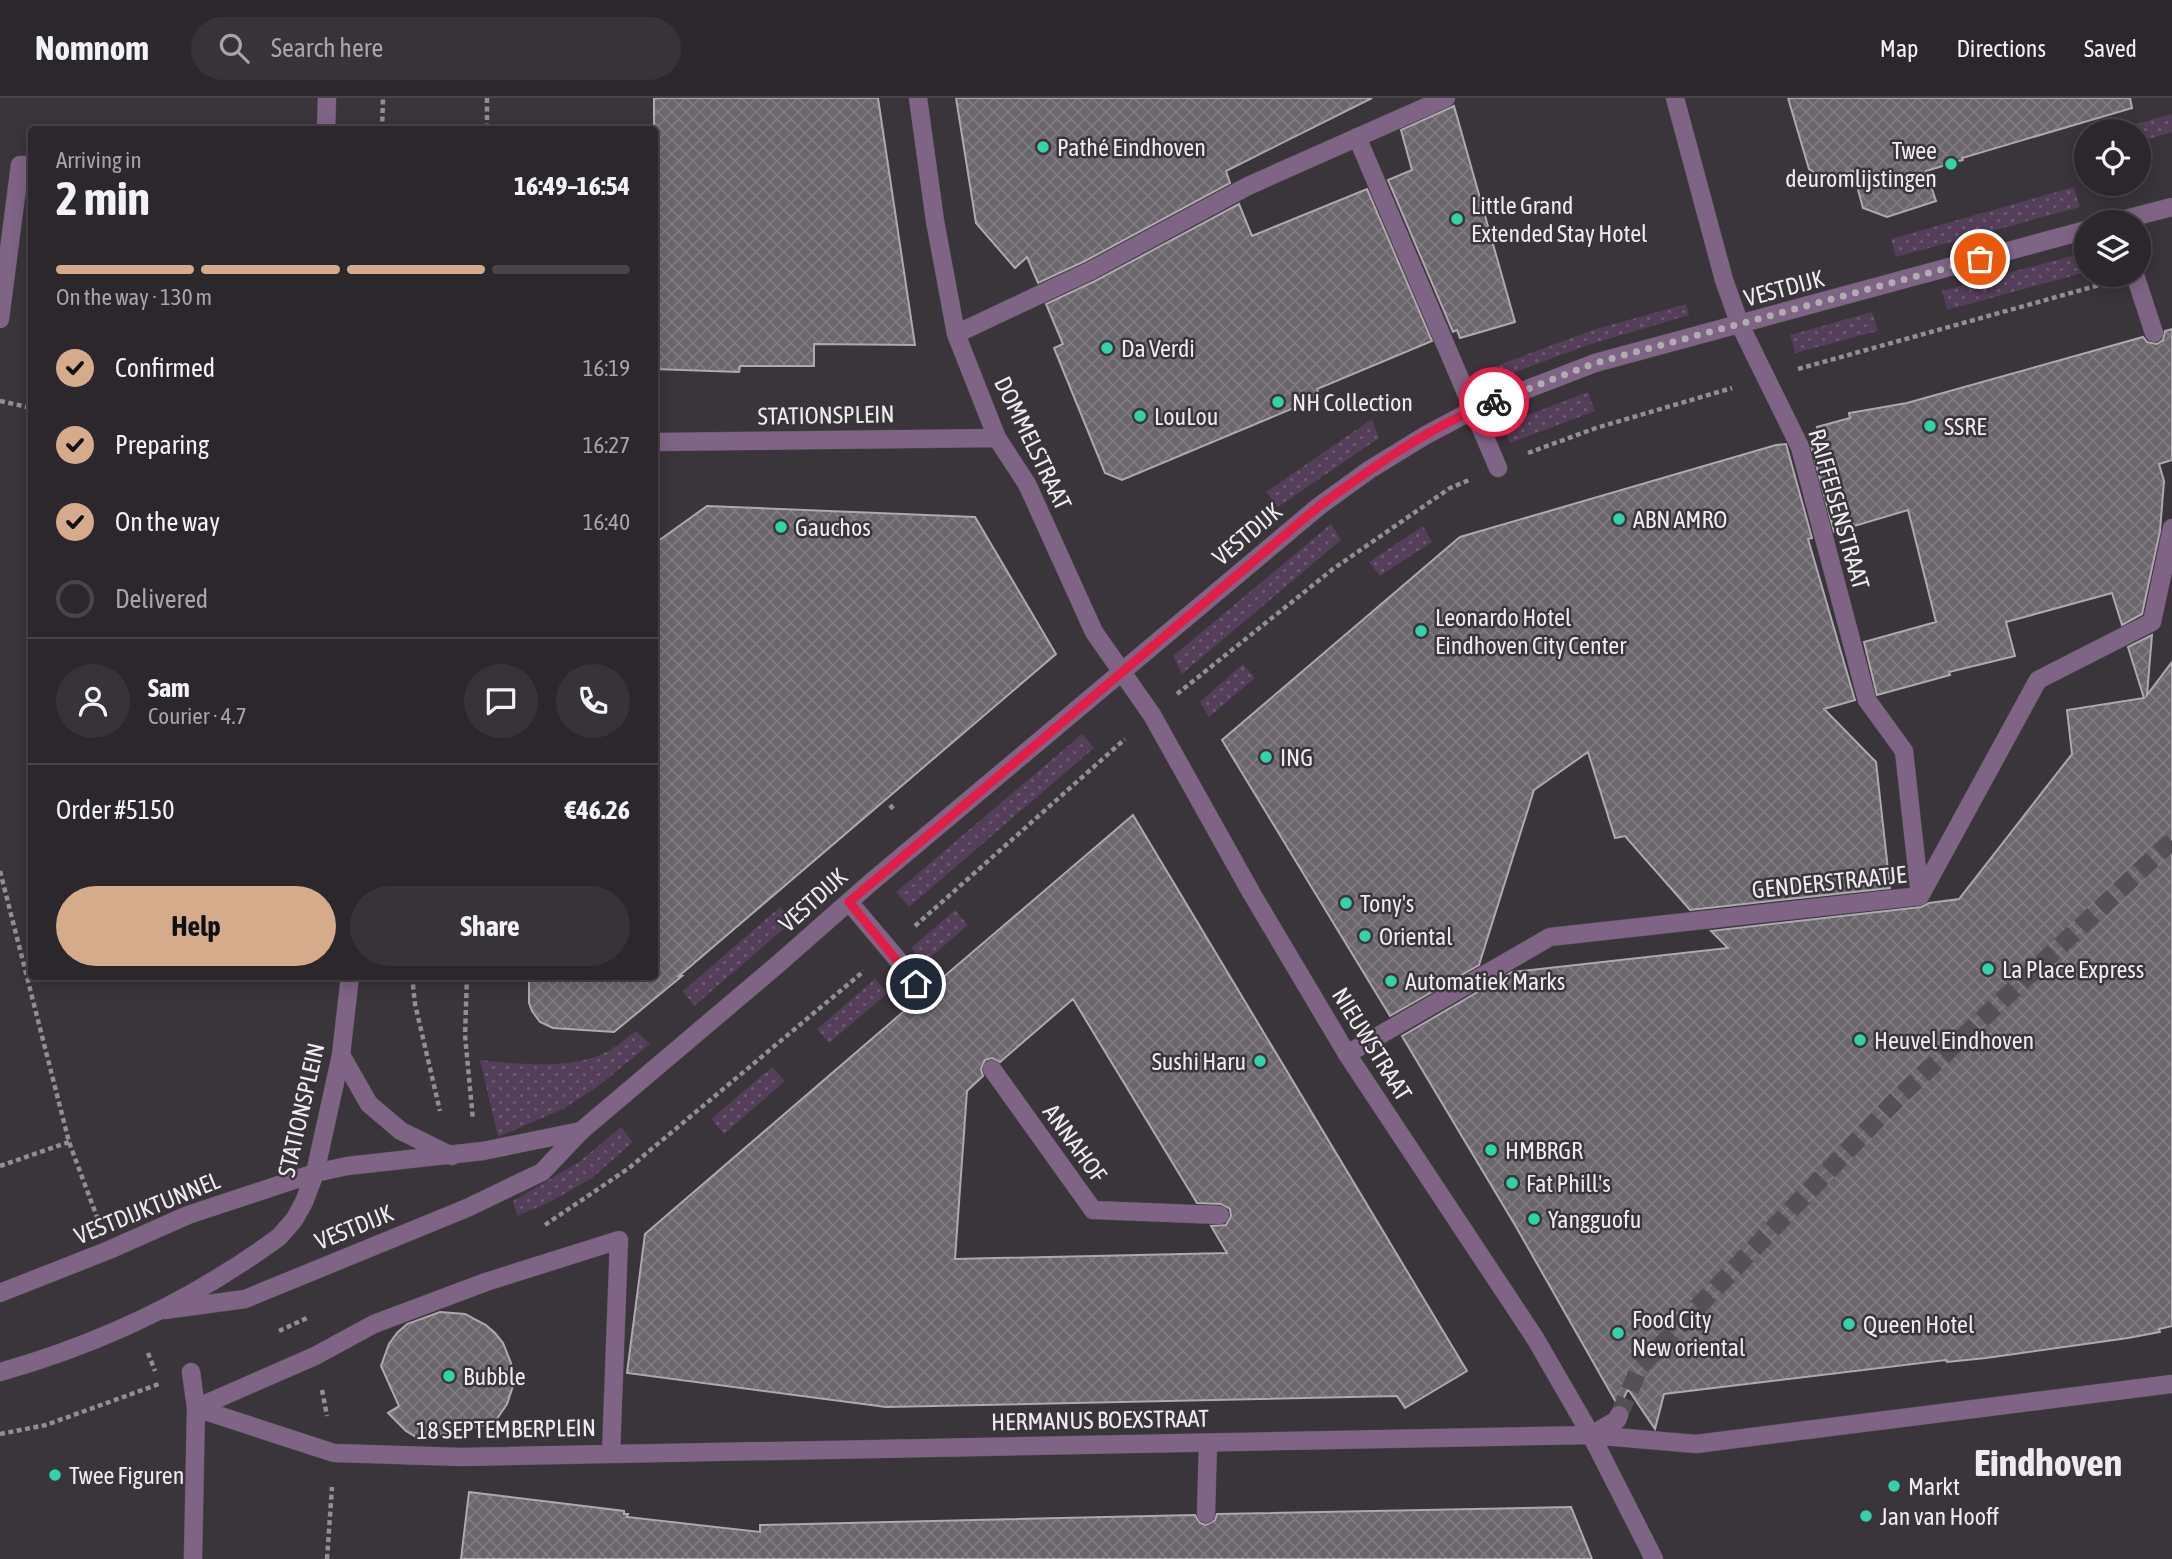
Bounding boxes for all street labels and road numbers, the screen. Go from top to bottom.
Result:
street label: VESTDIJK [1741,264,1827,312]
street label: DOMMELSTRAAT [989,372,1077,514]
street label: STATIONSPLEIN [757,400,895,430]
street label: RAIFFEISENSTRAAT [1803,426,1875,593]
street label: VESTDIJK [1207,497,1287,571]
street label: GENDERSTRAATJE [1751,860,1907,904]
street label: VESTDIJK [774,863,853,937]
street label: NIEUWSTRAAT [1327,983,1418,1106]
street label: STATIONSPLEIN [272,1040,330,1180]
street label: ANNAHOF [1038,1099,1112,1187]
street label: VESTDIJKTUNNEL [70,1166,224,1249]
street label: VESTDIJK [311,1199,397,1255]
street label: HERMANUS BOEXSTRAAT [991,1405,1210,1435]
street label: 18 SEPTEMBERPLEIN [416,1414,596,1444]

